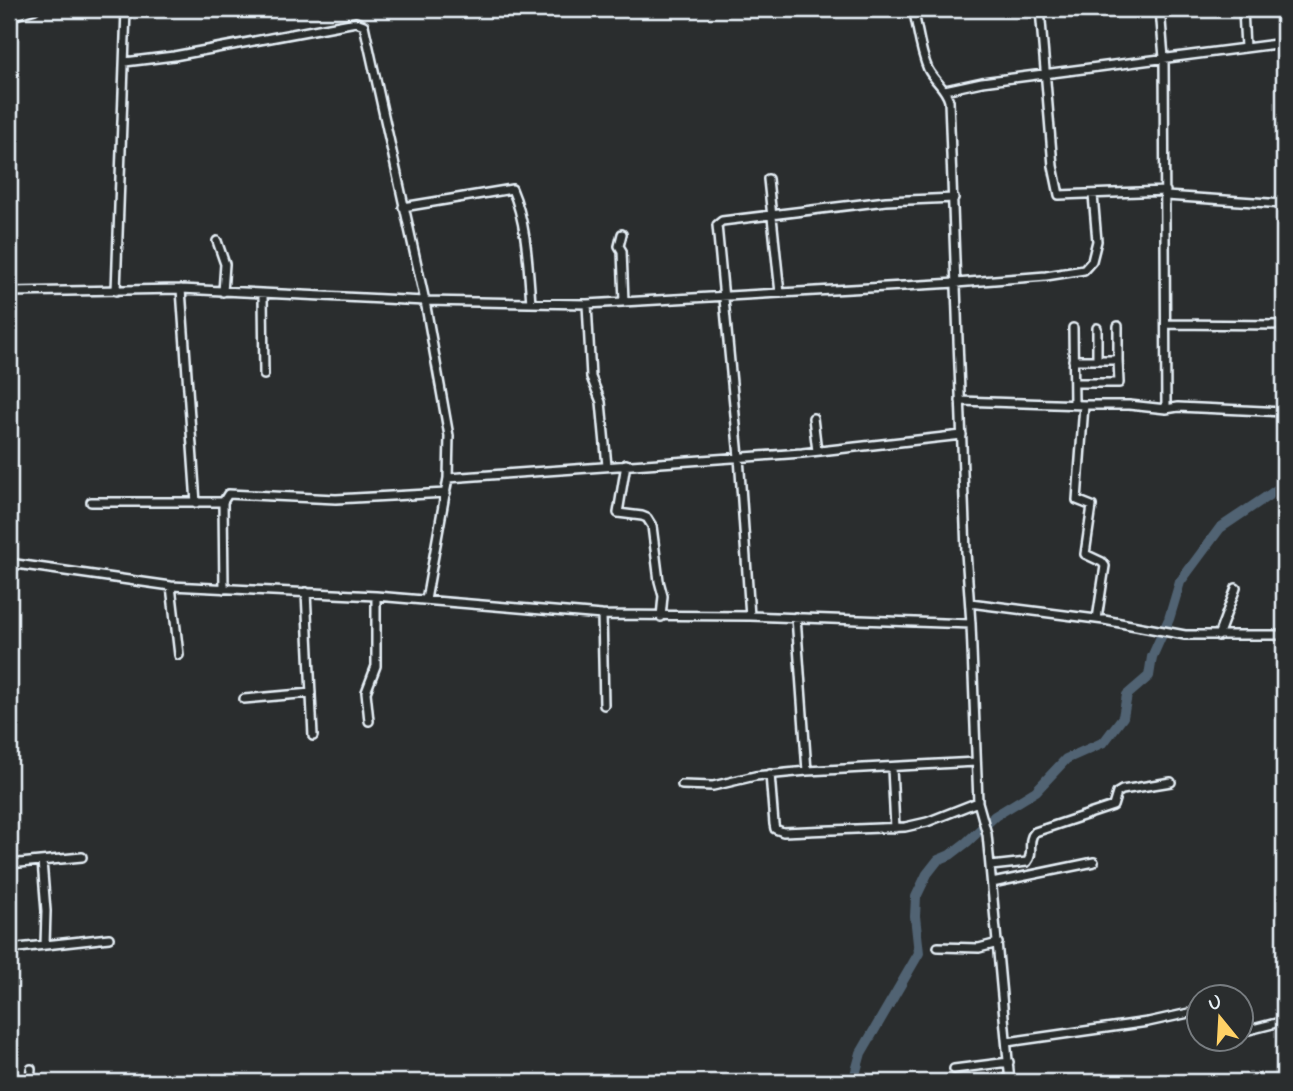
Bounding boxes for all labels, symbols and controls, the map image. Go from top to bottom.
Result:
north arrow [1184,982,1254,1052]
text: U [1205,989,1225,1017]

